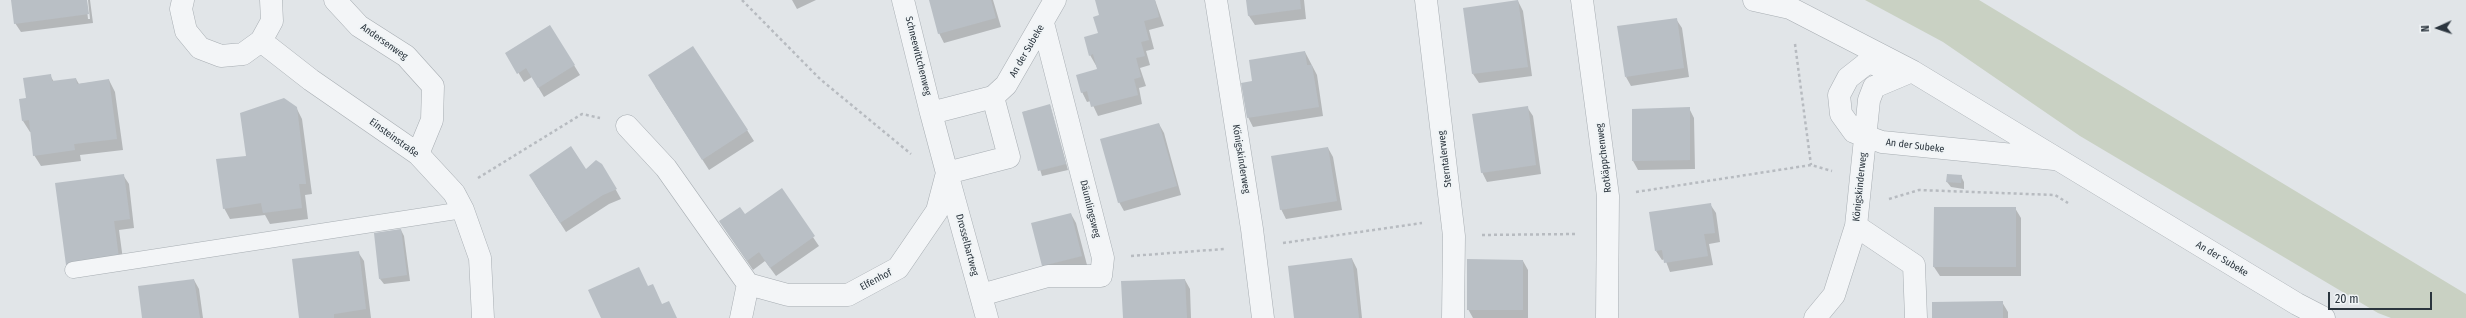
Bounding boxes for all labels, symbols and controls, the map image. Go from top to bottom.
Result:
north arrow [2418,8,2458,48]
street label: Schneewittchenweg [902,15,934,97]
street label: Andersenweg [358,21,410,63]
street label: An der Subeke [1007,22,1047,80]
text: N [2419,25,2432,32]
street label: Einsteinstraße [367,116,421,160]
street label: Rotkäppchenweg [1594,123,1614,193]
street label: Königskinderweg [1230,124,1252,194]
street label: Sterntalerweg [1436,130,1454,188]
street label: An der Subeke [1885,136,1945,156]
street label: Königskinderweg [1850,152,1870,222]
street label: Däumlingsweg [1077,179,1103,239]
street label: Drosselbartweg [953,213,981,277]
street label: An der Subeke [2194,239,2250,279]
street label: Elfenhof [858,267,894,293]
scale bar [2330,284,2434,310]
text: 20 m [2335,292,2359,306]

